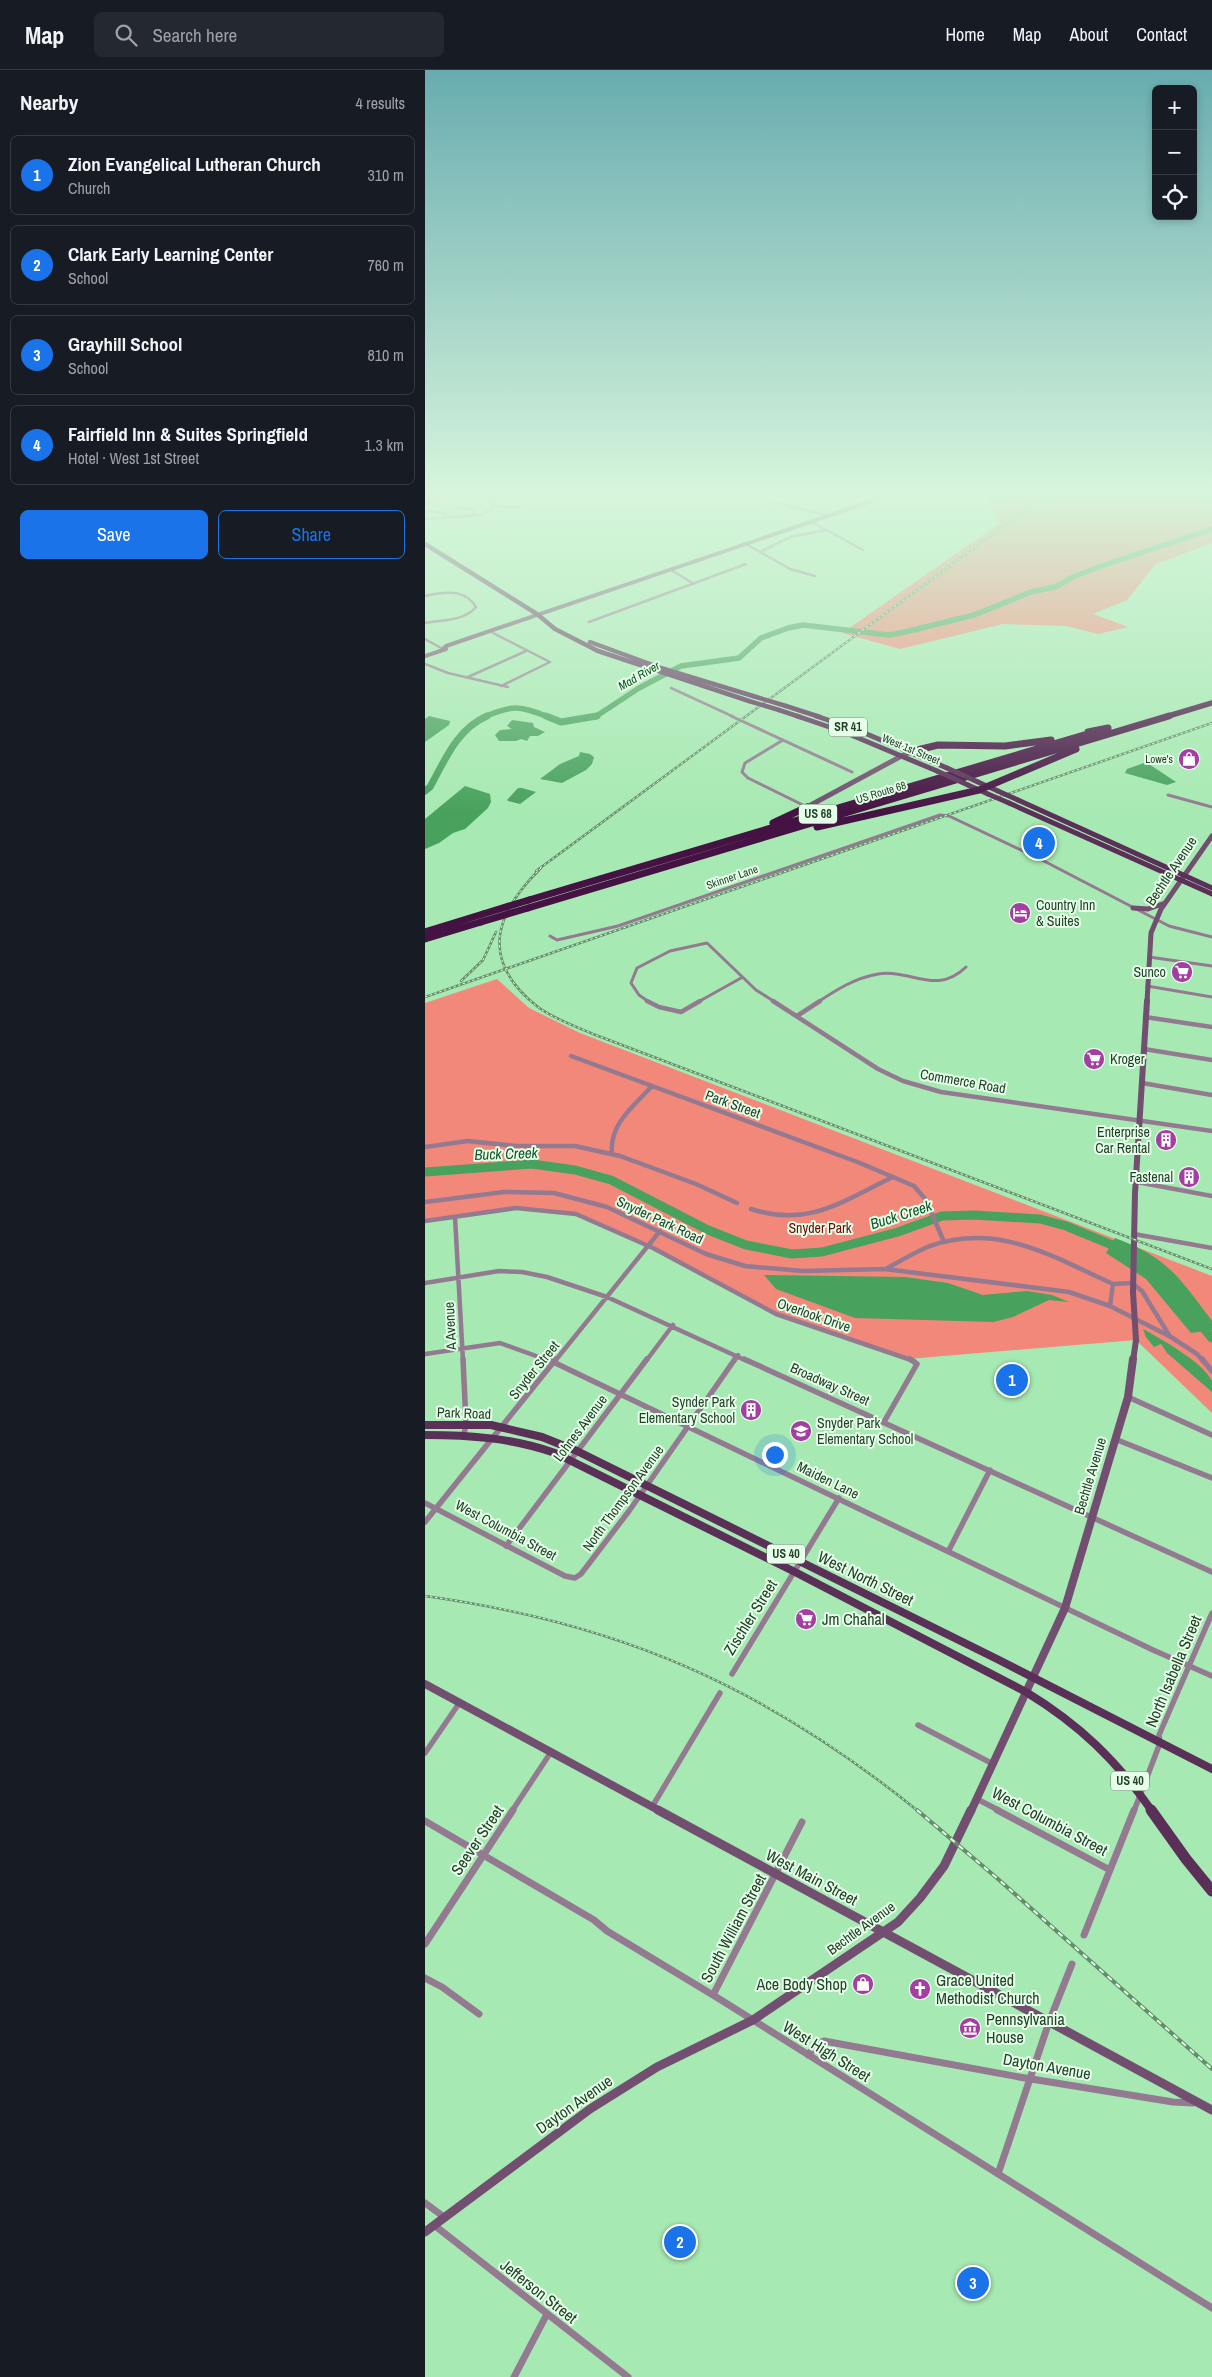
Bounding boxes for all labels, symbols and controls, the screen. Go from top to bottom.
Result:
search box [94,12,444,57]
text: Map [25,19,64,51]
icon: search [112,21,140,49]
text: Search here [152,22,237,48]
text: Home [945,22,985,47]
text: Map [1013,22,1042,47]
text: About [1070,22,1108,47]
text: Contact [1136,22,1187,47]
map controls [1152,85,1197,220]
button: + [1152,85,1197,130]
text: Nearby [20,88,78,117]
text: 4 results [355,92,405,114]
button: − [1152,130,1197,175]
text: Zion Evangelical Lutheran Church [68,151,321,177]
text: 1 [33,164,41,186]
text: 310 m [368,164,404,186]
button: locate [1152,175,1197,220]
text: Church [68,177,110,199]
text: Clark Early Learning Center [68,241,273,267]
text: 2 [33,254,41,276]
text: 760 m [368,254,404,276]
text: School [68,267,108,289]
text: Grayhill School [68,331,182,357]
text: 3 [33,344,41,366]
text: 810 m [368,344,404,366]
text: School [68,357,108,379]
text: Fairfield Inn & Suites Springfield [68,421,308,447]
text: 4 [33,434,41,456]
text: 1.3 km [365,434,404,456]
text: Hotel · West 1st Street [68,447,199,469]
button: Save [20,510,208,559]
button: Share [218,510,405,559]
water label: Mad River [615,657,663,694]
road number: SR 41 [829,718,867,736]
street label: West 1st Street [880,731,942,768]
shop icon: Lowe's [1177,747,1201,771]
place label: Lowe's [1145,752,1173,766]
street label: US Route 68 [854,778,908,806]
road number: US 68 [799,804,837,824]
pin: 4 [1023,824,1055,862]
street label: Bechtle Avenue [1141,833,1201,909]
street label: Skinner Lane [704,862,760,892]
place label: Country Inn & Suites [1036,896,1095,930]
hotel icon: Country Inn & Suites [1008,901,1032,925]
supermarket icon: Sunco [1170,960,1194,984]
place label: Sunco [1133,963,1166,981]
supermarket icon: Kroger [1082,1047,1106,1071]
place label: Kroger [1110,1050,1145,1068]
street label: Commerce Road [919,1065,1007,1097]
street label: Park Street [703,1086,763,1122]
place label: Enterprise Car Rental [1095,1123,1150,1157]
building icon: Enterprise Car Rental [1154,1128,1178,1152]
water label: Buck Creek [474,1142,539,1165]
building icon: Fastenal [1177,1165,1201,1189]
place label: Fastenal [1130,1168,1173,1186]
street label: Snyder Park Road [614,1192,706,1248]
water label: Buck Creek [867,1194,935,1234]
park label: Snyder Park [788,1219,852,1237]
street label: Overlook Drive [775,1294,853,1336]
street label: A Avenue [440,1301,460,1352]
street label: Snyder Street [505,1337,563,1403]
street label: Broadway Street [788,1359,872,1409]
pin: 1 [996,1361,1028,1399]
street label: Lohnes Avenue [549,1391,611,1465]
place label: Synder Park Elementary School [639,1393,735,1427]
building icon: Synder Park Elementary School [739,1398,763,1422]
street label: Park Road [437,1403,491,1423]
place label: Snyder Park Elementary School [817,1414,913,1448]
school or university icon: Snyder Park Elementary School [789,1419,813,1443]
street label: Bechtle Avenue [1070,1435,1110,1517]
street label: North Thompson Avenue [579,1441,667,1555]
your location [762,1442,788,1468]
street label: Maiden Lane [794,1457,862,1503]
street label: West Columbia Street [452,1496,560,1564]
road number: US 40 [767,1545,805,1564]
street label: West North Street [814,1545,918,1611]
street label: Zischler Street [718,1575,782,1659]
supermarket icon: Jm Chahal [794,1607,818,1631]
place label: Jm Chahal [822,1608,885,1630]
street label: North Isabella Street [1140,1611,1207,1730]
road number: US 40 [1111,1772,1149,1790]
street label: West Columbia Street [988,1781,1112,1861]
street label: Seever Street [445,1800,509,1879]
street label: West Main Street [762,1844,862,1911]
street label: South William Street [695,1869,771,1986]
street label: Bechtle Avenue [824,1897,898,1959]
place label: Grace United Methodist Church [936,1969,1040,2009]
shop icon: Ace Body Shop [851,1972,875,1996]
place label: Ace Body Shop [756,1973,847,1995]
church icon: Grace United Methodist Church [908,1977,932,2001]
place label: Pennsylvania House [986,2008,1065,2048]
street label: West High Street [779,2015,875,2087]
museum icon: Pennsylvania House [958,2016,982,2040]
street label: Dayton Avenue [1001,2047,1093,2085]
street label: Dayton Avenue [531,2070,617,2138]
pin: 2 [664,2223,696,2261]
street label: Jefferson Street [496,2254,582,2328]
pin: 3 [957,2264,989,2302]

